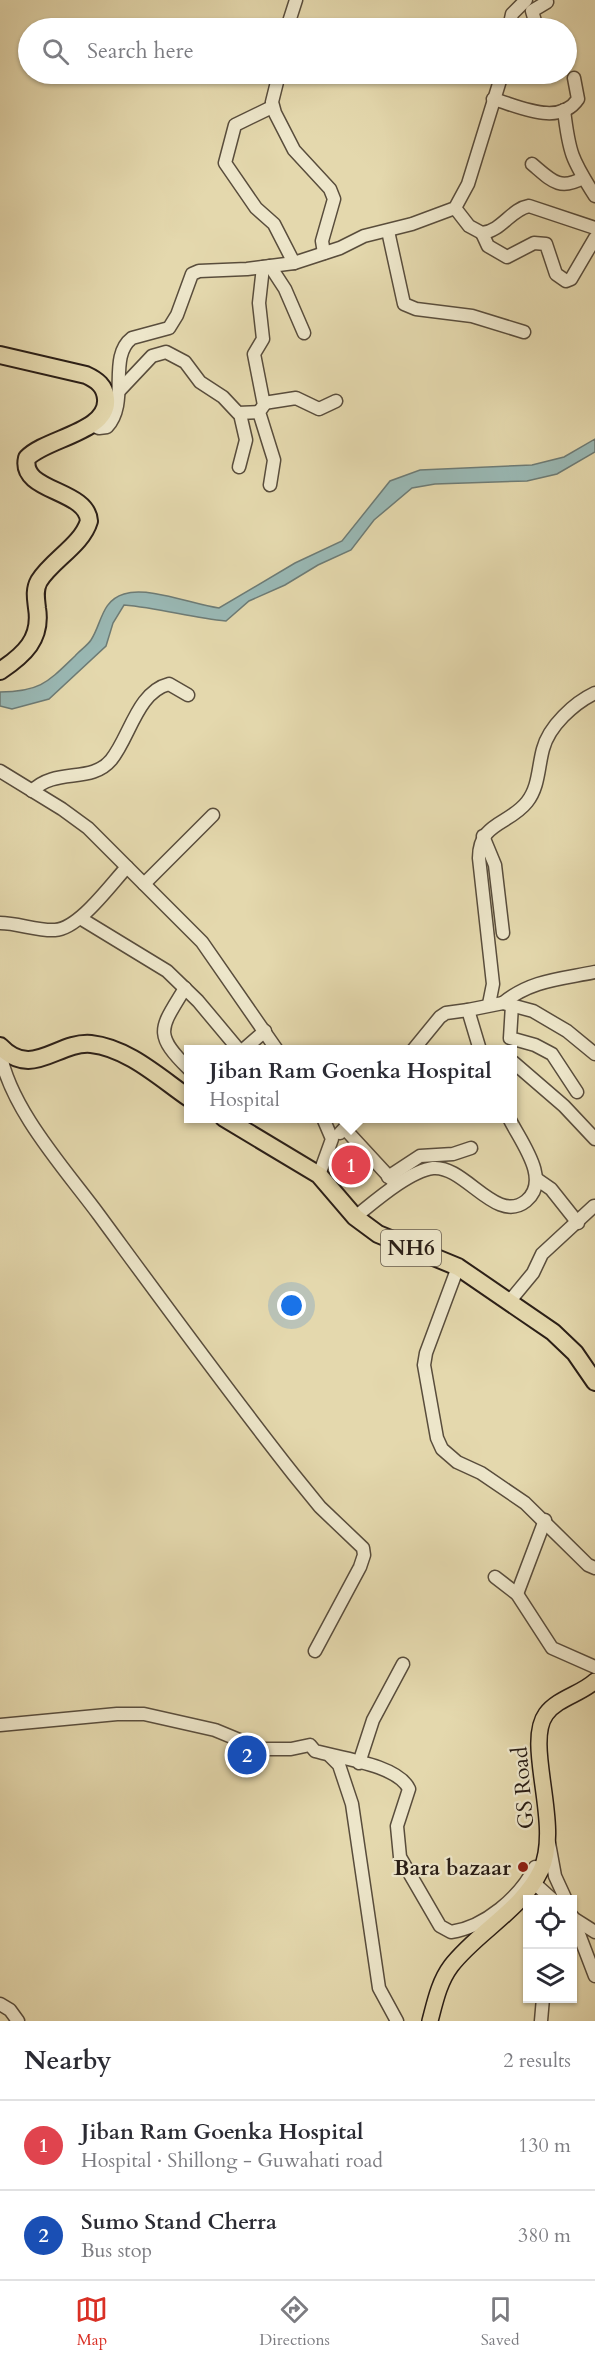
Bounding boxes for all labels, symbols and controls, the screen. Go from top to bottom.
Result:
search box [18,18,577,84]
icon: search [39,35,72,68]
text: Search here [87,36,194,66]
popup [184,1045,517,1123]
text: Jiban Ram Goenka Hospital [209,1056,492,1086]
text: Hospital [209,1086,280,1113]
pin: 1 [332,1142,370,1188]
road number: NH6 [381,1230,441,1266]
your location [277,1291,306,1320]
pin: 2 [228,1732,266,1778]
street label: GS Road [504,1745,542,1830]
place label: Bara bazaar [394,1853,511,1883]
marker: Bara bazaar [516,1860,530,1874]
map controls [523,1895,577,2003]
button: locate [523,1895,577,1949]
button: layers [523,1949,577,2003]
text: Nearby [24,2043,112,2078]
text: 2 results [503,2047,571,2074]
text: Jiban Ram Goenka Hospital [81,2117,363,2147]
text: 1 [38,2132,49,2159]
text: 130 m [518,2132,571,2159]
text: Hospital · Shillong - Guwahati road [81,2147,383,2174]
text: Sumo Stand Cherra [81,2207,277,2237]
text: 2 [38,2222,49,2249]
text: 380 m [518,2222,571,2249]
text: Bus stop [81,2237,152,2264]
tab: Map [75,2293,108,2351]
tab: Directions [259,2293,330,2351]
tab: Saved [481,2293,520,2351]

